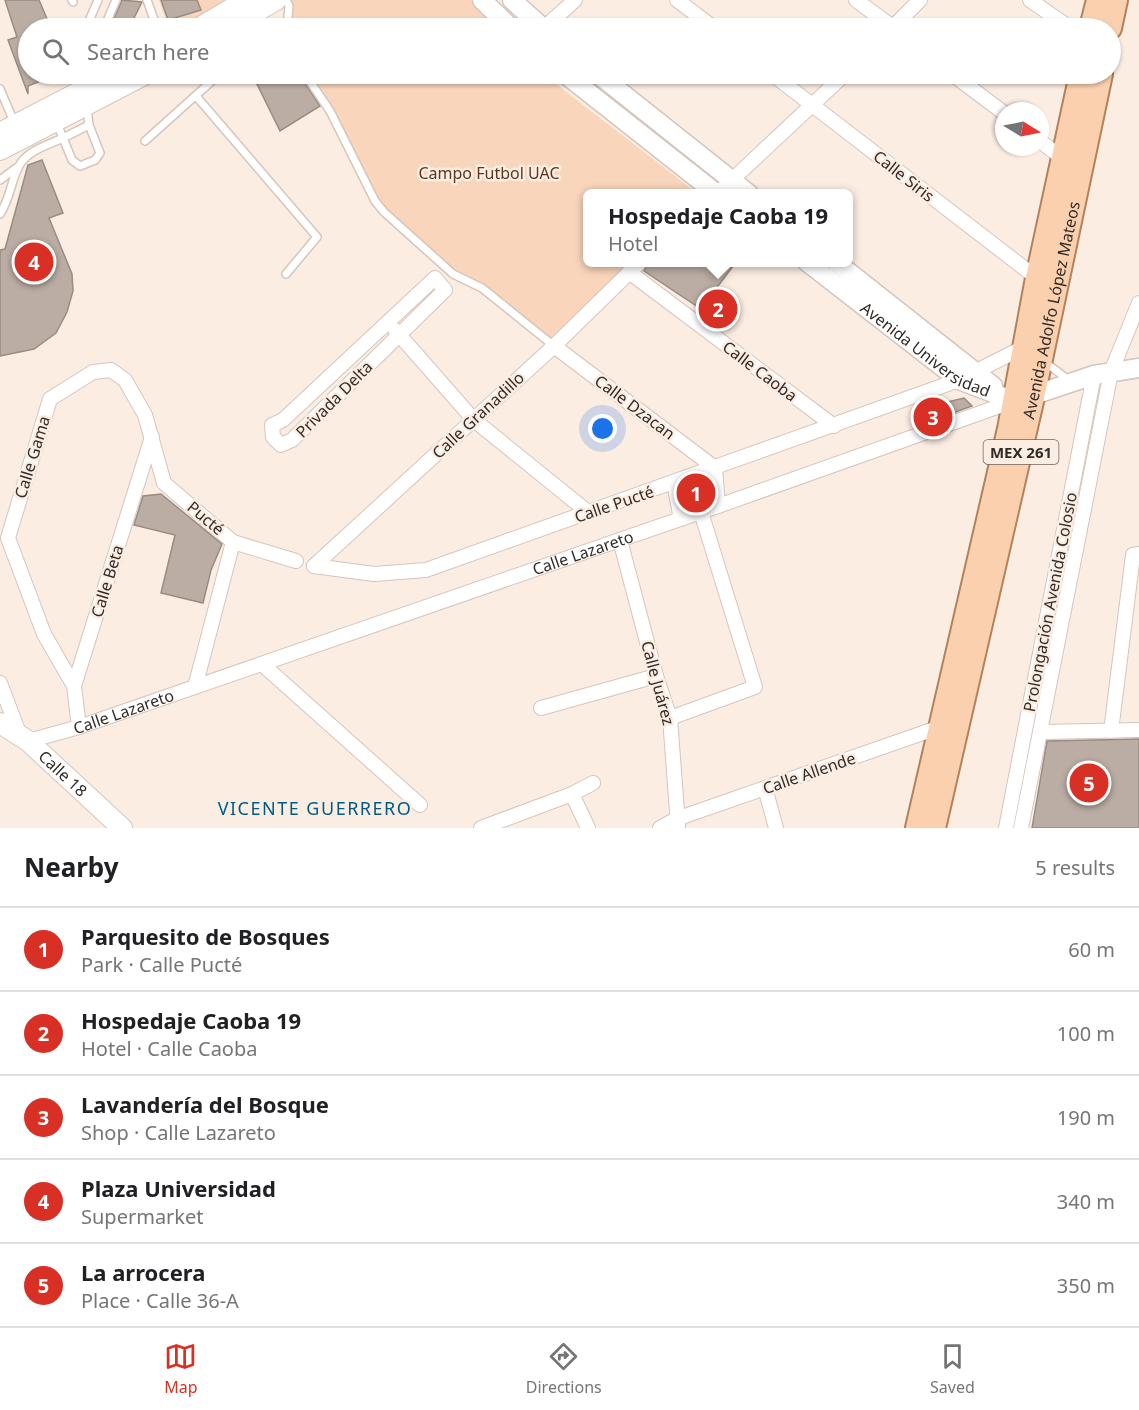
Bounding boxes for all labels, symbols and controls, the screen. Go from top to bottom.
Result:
search box [18,18,1121,84]
icon: search [39,35,72,68]
text: Search here [87,36,209,66]
north arrow [995,102,1049,156]
street label: Calle Siris [869,145,939,207]
park label: Campo Futbol UAC [418,162,560,184]
popup [583,189,853,267]
street label: Avenida Adolfo López Mateos [1017,199,1085,421]
text: Hospedaje Caoba 19 [608,200,828,230]
text: Hotel [608,230,659,257]
pin: 4 [15,240,54,284]
pin: 2 [698,286,738,332]
street label: Avenida Universidad [856,297,994,402]
street label: Calle Caoba [718,336,802,406]
street label: Privada Delta [291,356,377,442]
street label: Calle Granadillo [427,367,529,463]
street label: Calle Dzacan [590,370,680,444]
pin: 3 [914,394,952,440]
street label: Calle Gama [9,413,55,501]
your location [588,414,617,443]
road number: MEX 261 [984,440,1058,464]
pin: 1 [676,470,716,516]
street label: Calle Pucté [571,480,657,528]
street label: Prolongación Avenida Colosio [1018,490,1082,714]
street label: Pucté [183,496,229,540]
street label: Calle Lazareto [529,525,636,580]
street label: Calle Beta [86,542,128,620]
street label: Calle Juárez [636,638,680,728]
street label: Calle Lazareto [71,684,177,739]
street label: Calle 18 [34,745,92,801]
street label: Calle Allende [760,747,858,799]
pin: 5 [1070,760,1108,806]
district label: VICENTE GUERRERO [218,796,412,820]
text: Nearby [24,849,119,885]
text: 5 results [1035,854,1115,881]
text: Parquesito de Bosques [81,921,330,951]
text: 1 [38,936,49,963]
text: 60 m [1068,936,1115,963]
text: Park · Calle Pucté [81,951,242,978]
text: Hospedaje Caoba 19 [81,1005,301,1035]
text: 2 [38,1020,49,1047]
text: 100 m [1057,1020,1115,1047]
text: Hotel · Calle Caoba [81,1035,257,1062]
text: Lavandería del Bosque [81,1089,329,1119]
text: 3 [38,1104,49,1131]
text: 190 m [1057,1104,1115,1131]
text: Shop · Calle Lazareto [81,1119,276,1146]
text: Plaza Universidad [81,1173,276,1203]
text: 4 [38,1188,49,1215]
text: 340 m [1057,1188,1115,1215]
text: Supermarket [81,1203,204,1230]
text: La arrocera [81,1257,205,1287]
text: 5 [38,1272,49,1299]
text: 350 m [1057,1272,1115,1299]
text: Place · Calle 36-A [81,1287,239,1314]
tab: Map [164,1340,197,1398]
tab: Directions [526,1340,602,1398]
tab: Saved [930,1340,975,1398]

